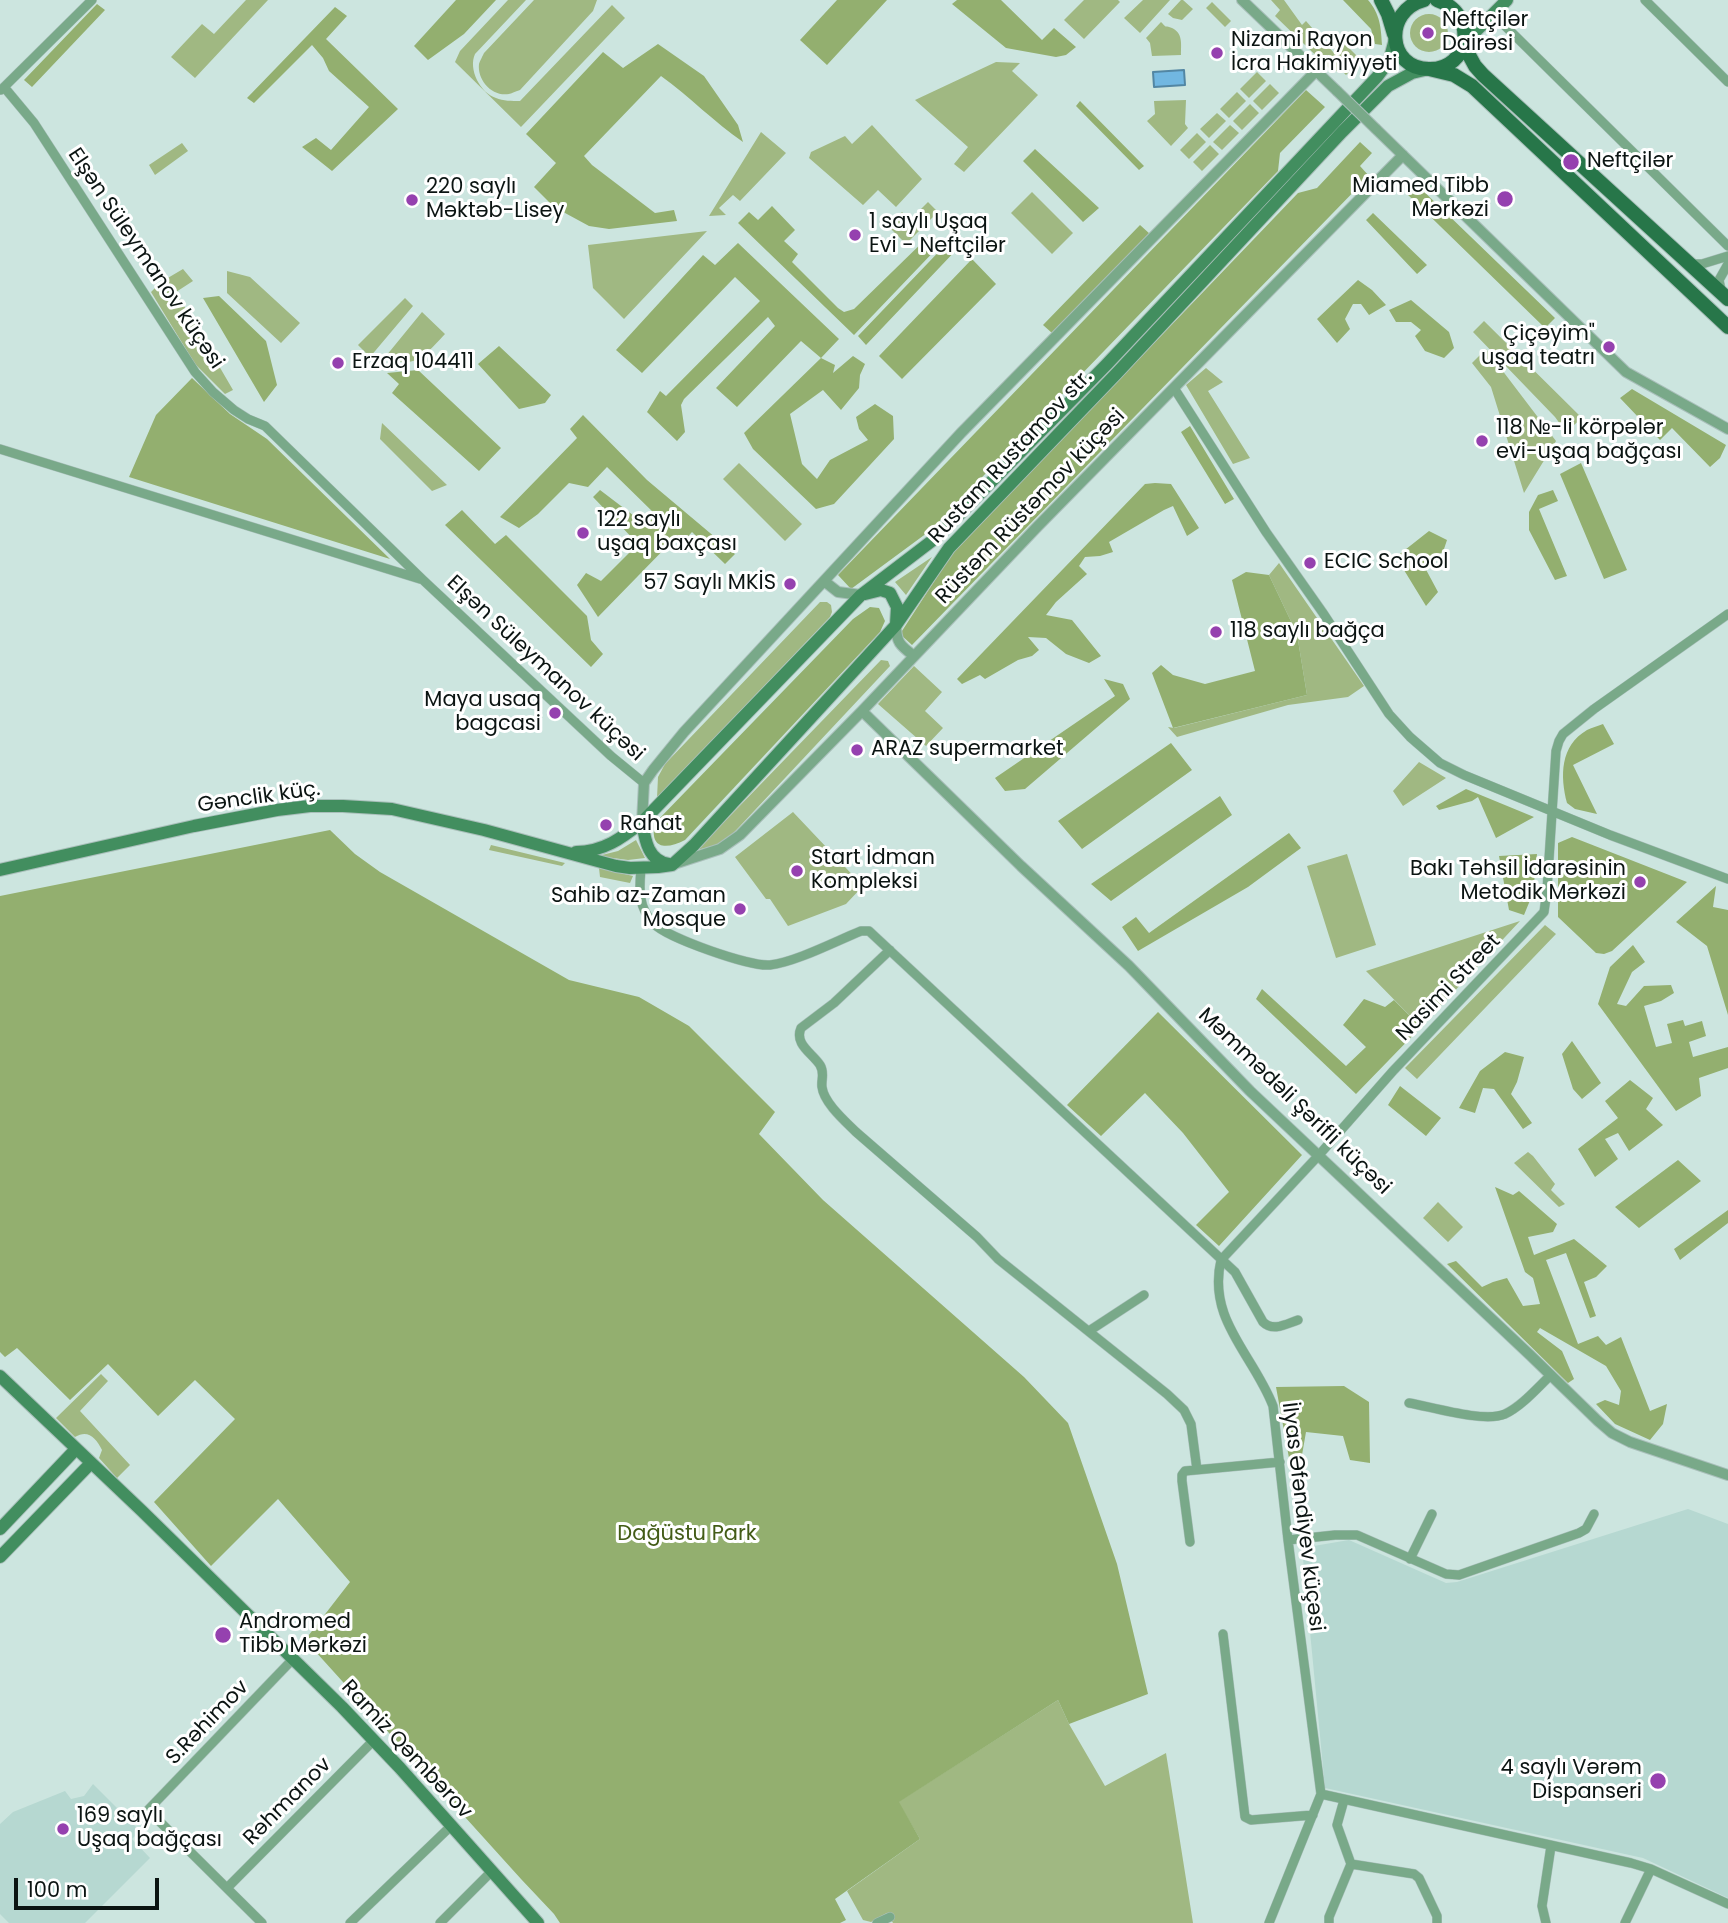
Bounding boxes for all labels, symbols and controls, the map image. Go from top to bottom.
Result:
place label: Neftçilər Dairəsi [1442,8,1528,58]
marker: Neftçilər Dairəsi [1420,25,1436,41]
place label: Nizami Rayon İcra Hakimiyyəti [1231,28,1398,78]
marker: Nizami Rayon İcra Hakimiyyəti [1209,45,1225,61]
street label: Elşən Süleymanov küçəsi [62,144,228,374]
place label: Neftçilər [1587,149,1673,175]
marker: Neftçilər [1561,152,1581,172]
place label: Miamed Tibb Mərkəzi [1352,174,1489,224]
place label: 220 saylı Məktəb-Lisey [426,175,564,225]
marker: Miamed Tibb Mərkəzi [1495,189,1515,209]
marker: 220 saylı Məktəb-Lisey [404,192,420,208]
place label: 1 saylı Uşaq Evi - Neftçilər [869,210,1006,260]
marker: 1 saylı Uşaq Evi - Neftçilər [847,227,863,243]
place label: Çiçəyim" uşaq teatrı [1481,322,1595,372]
marker: Çiçəyim" uşaq teatrı [1601,339,1617,355]
place label: Erzaq 104411 [352,350,474,376]
marker: Erzaq 104411 [330,355,346,371]
street label: Rustam Rustamov str. [924,365,1098,549]
street label: Rüstəm Rüstəmov küçəsi [931,404,1131,610]
place label: 118 №-li körpələr evi-uşaq bağçası [1496,416,1682,466]
marker: 118 №-li körpələr evi-uşaq bağçası [1474,433,1490,449]
place label: 122 saylı uşaq baxçası [597,508,737,558]
marker: 122 saylı uşaq baxçası [575,525,591,541]
place label: ECIC School [1324,550,1449,576]
marker: ECIC School [1302,555,1318,571]
street label: Elşən Süleymanov küçəsi [441,571,649,767]
place label: 57 Saylı MKİS [643,571,776,597]
marker: 57 Saylı MKİS [782,576,798,592]
place label: 118 saylı bağça [1230,619,1385,645]
marker: 118 saylı bağça [1208,624,1224,640]
place label: Maya usaq bagcasi [424,688,541,738]
marker: Maya usaq bagcasi [547,705,563,721]
place label: ARAZ supermarket [871,737,1064,763]
marker: ARAZ supermarket [849,742,865,758]
street label: Gənclik küç. [196,777,322,819]
place label: Rahat [620,812,682,838]
marker: Rahat [598,817,614,833]
place label: Start İdman Kompleksi [811,846,935,896]
place label: Bakı Təhsil İdarəsinin Metodik Mərkəzi [1410,857,1626,907]
marker: Start İdman Kompleksi [789,863,805,879]
marker: Bakı Təhsil İdarəsinin Metodik Mərkəzi [1632,874,1648,890]
place label: Sahib az-Zaman Mosque [551,884,726,934]
marker: Sahib az-Zaman Mosque [732,901,748,917]
street label: Nasimi Street [1392,929,1506,1047]
street label: Məmmədəli Şərifli küçəsi [1192,1003,1396,1201]
street label: İlyas Əfəndiyev küçəsi [1275,1401,1329,1633]
park label: Dağüstu Park [617,1522,757,1548]
place label: Andromed Tibb Mərkəzi [239,1610,367,1660]
marker: Andromed Tibb Mərkəzi [213,1625,233,1645]
street label: S.Rəhimov [161,1675,255,1771]
street label: Ramiz Qəmbərov [335,1675,477,1825]
street label: Rəhmanov [239,1753,337,1851]
place label: 4 saylı Vərəm Dispanseri [1501,1756,1642,1806]
marker: 4 saylı Vərəm Dispanseri [1648,1771,1668,1791]
place label: 169 saylı Uşaq bağçası [77,1804,222,1854]
marker: 169 saylı Uşaq bağçası [55,1821,71,1837]
scale bar [18,1864,163,1908]
text: 100 m [27,1875,87,1904]

